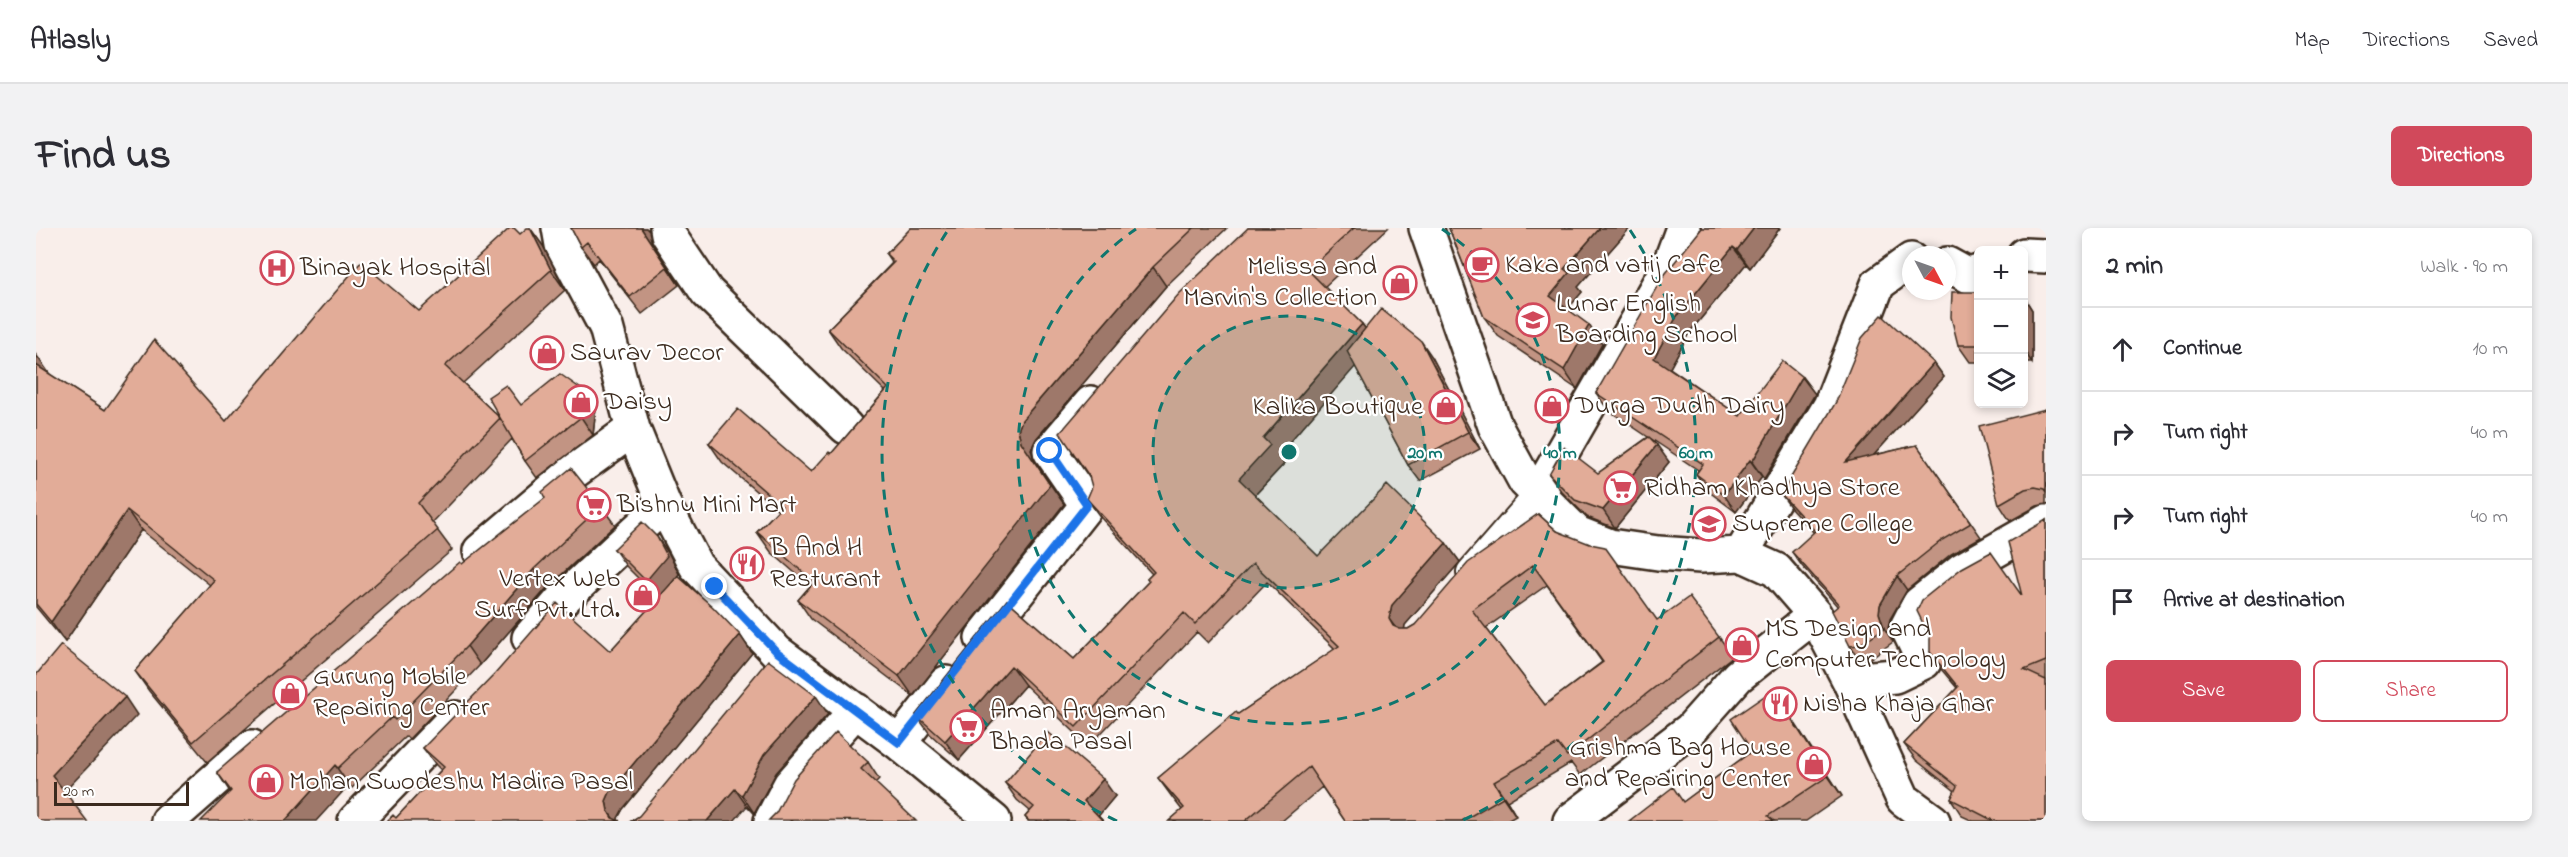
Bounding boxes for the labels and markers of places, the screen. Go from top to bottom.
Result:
place label: Kaka and vatij Cafe [1505,246,1722,285]
cafe icon: Kaka and vatij Cafe [1464,247,1500,283]
place label: Melissa and Marvin's Collection [1183,248,1377,318]
place label: Binayak Hospital [299,249,490,288]
hospital icon: Binayak Hospital [259,250,295,286]
shop icon: Melissa and Marvin's Collection [1382,265,1418,301]
place label: Lunar English Boarding School [1555,285,1737,355]
school or university icon: Lunar English Boarding School [1515,302,1551,338]
place label: Saurav Decor [570,334,724,373]
shop icon: Saurav Decor [529,335,565,371]
place label: Daisy [603,383,672,422]
shop icon: Daisy [563,384,599,420]
place label: Durga Dudh Dairy [1574,387,1785,426]
place label: Kalika Boutique [1253,388,1424,427]
shop icon: Durga Dudh Dairy [1534,388,1570,424]
shop icon: Kalika Boutique [1428,389,1464,425]
centre of rings [1279,442,1299,462]
place label: Ridham Khadhya Store [1644,469,1901,508]
supermarket icon: Ridham Khadhya Store [1603,470,1639,506]
place label: Bishnu Mini Mart [616,486,797,525]
supermarket icon: Bishnu Mini Mart [576,487,612,523]
place label: Supreme College [1732,505,1914,544]
school or university icon: Supreme College [1691,506,1727,542]
place label: B And H Resturant [769,529,881,599]
restaurant icon: B And H Resturant [729,546,765,582]
place label: Vertex Web Surf Pvt. Ltd. [474,560,620,630]
shop icon: Vertex Web Surf Pvt. Ltd. [625,577,661,613]
place label: MS Design and Computer Technology [1765,610,2006,680]
shop icon: MS Design and Computer Technology [1724,627,1760,663]
place label: Gurung Mobile Repairing Center [313,658,490,728]
shop icon: Gurung Mobile Repairing Center [272,675,308,711]
place label: Nisha Khaja Ghar [1803,685,1995,724]
restaurant icon: Nisha Khaja Ghar [1762,686,1798,722]
place label: Aman Aryaman Bhada Pasal [989,692,1166,762]
supermarket icon: Aman Aryaman Bhada Pasal [949,709,985,745]
place label: Grishma Bag House and Repairing Center [1565,729,1792,799]
shop icon: Grishma Bag House and Repairing Center [1796,746,1832,782]
place label: Mohan Swodeshu Madira Pasal [289,763,633,802]
shop icon: Mohan Swodeshu Madira Pasal [248,764,284,800]

